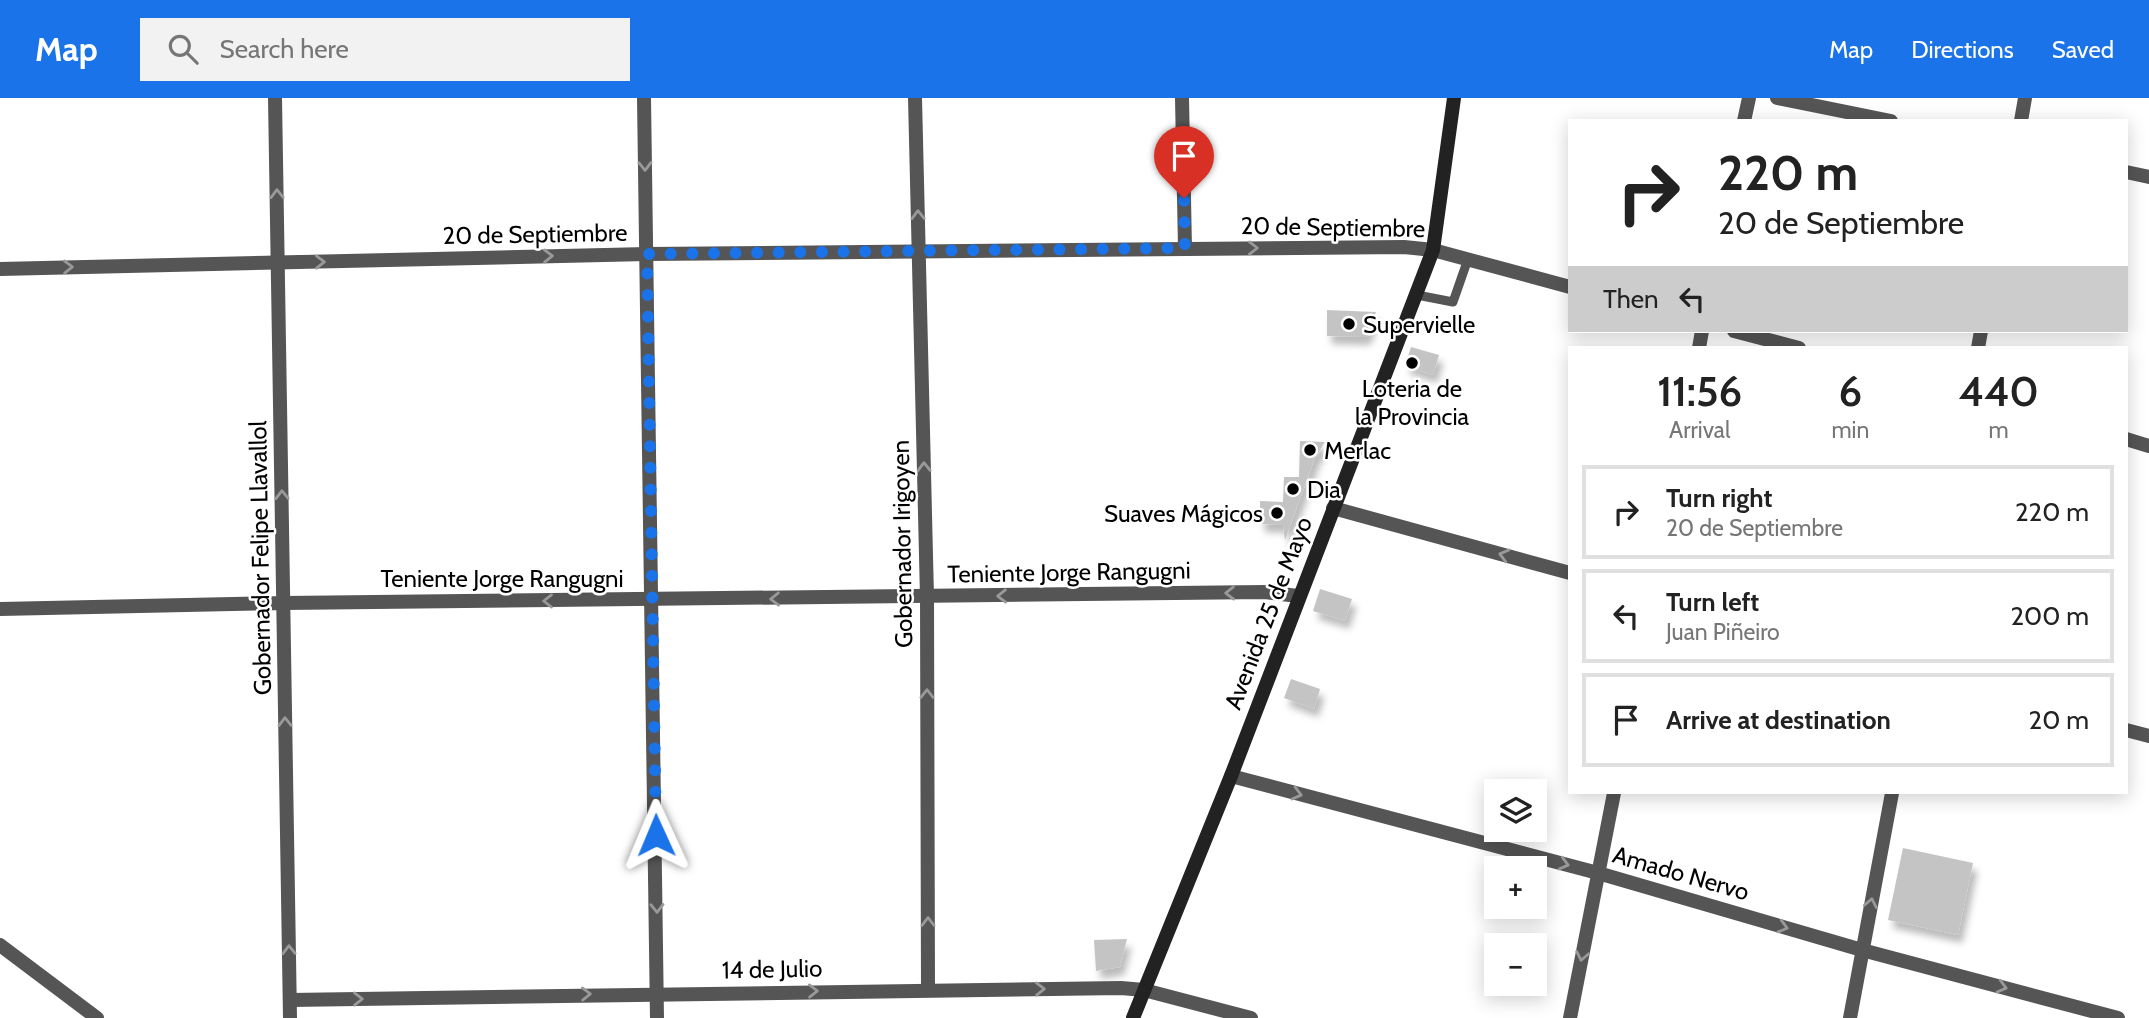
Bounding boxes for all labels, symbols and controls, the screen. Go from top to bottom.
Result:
search box [140,18,630,81]
text: Map [35,29,98,69]
icon: search [164,30,202,68]
text: Search here [220,33,349,65]
text: Map [1829,35,1873,64]
text: Directions [1911,35,2014,64]
text: Saved [2052,35,2114,64]
pin [1154,126,1214,198]
icon: arrive [1165,137,1203,175]
text: 220 m [1718,143,1858,202]
icon: right [1603,147,1694,238]
one-way arrow [637,161,653,172]
one-way arrow [269,188,284,199]
text: 20 de Septiembre [1718,203,1964,242]
one-way arrow [910,209,926,219]
street label: 20 de Septiembre [1240,211,1426,243]
street label: 20 de Septiembre [442,218,628,250]
one-way arrow [1248,240,1259,256]
one-way arrow [542,249,553,264]
one-way arrow [315,255,326,270]
one-way arrow [63,260,74,275]
icon: left [1673,280,1711,318]
text: Then [1603,283,1659,315]
place label: Supervielle [1363,310,1475,339]
marker: Supervielle [1341,316,1357,332]
marker: Loteria de la Provincia [1404,355,1420,371]
text: 11:56 [1657,365,1742,417]
text: 6 [1839,365,1862,417]
text: 440 [1958,365,2039,417]
place label: Loteria de la Provincia [1355,374,1470,431]
text: Arrival [1669,416,1730,444]
text: min [1831,416,1869,444]
text: m [1989,416,2009,444]
street label: Gobernador Felipe Llavallol [243,420,277,695]
place label: Merlac [1324,436,1391,465]
street label: Gobernador Irigoyen [886,440,918,648]
marker: Merlac [1302,442,1318,458]
one-way arrow [916,461,932,471]
place label: Dia [1307,475,1341,504]
marker: Dia [1285,481,1301,497]
text: Turn right [1666,482,1772,514]
one-way arrow [274,489,290,500]
icon: right [1607,493,1645,531]
text: 220 m [2015,496,2089,528]
place label: Suaves Mágicos [1104,499,1263,528]
marker: Suaves Mágicos [1269,505,1285,521]
street label: Avenida 25 de Mayo [1218,513,1318,713]
text: 20 de Septiembre [1666,514,1843,542]
one-way arrow [1498,549,1510,563]
street label: Teniente Jorge Rangugni [947,555,1191,589]
street label: Teniente Jorge Rangugni [380,564,624,593]
one-way arrow [1224,585,1235,600]
text: Turn left [1666,586,1759,618]
one-way arrow [997,588,1007,604]
one-way arrow [769,591,780,607]
one-way arrow [542,593,552,609]
icon: left [1607,597,1645,635]
text: 200 m [2010,600,2089,632]
text: Juan Piñeiro [1666,618,1780,646]
one-way arrow [919,688,935,699]
icon: arrive [1607,701,1645,739]
text: Arrive at destination [1666,704,1891,736]
text: 20 m [2029,704,2089,736]
one-way arrow [278,717,293,728]
map controls [1484,779,1547,996]
button: layers [1484,779,1547,842]
one-way arrow [1291,785,1303,800]
position arrow [619,798,693,872]
street label: Amado Nervo [1609,840,1753,906]
button: + [1484,856,1547,919]
one-way arrow [1558,856,1570,870]
one-way arrow [1863,897,1878,909]
one-way arrow [649,903,665,914]
one-way arrow [920,916,936,926]
one-way arrow [1776,918,1788,933]
button: − [1484,933,1547,996]
one-way arrow [281,944,297,955]
one-way arrow [1575,950,1590,962]
street label: 14 de Julio [722,954,822,984]
one-way arrow [1996,979,2008,993]
one-way arrow [1035,981,1046,996]
one-way arrow [808,983,819,999]
one-way arrow [581,986,591,1002]
one-way arrow [353,991,364,1006]

